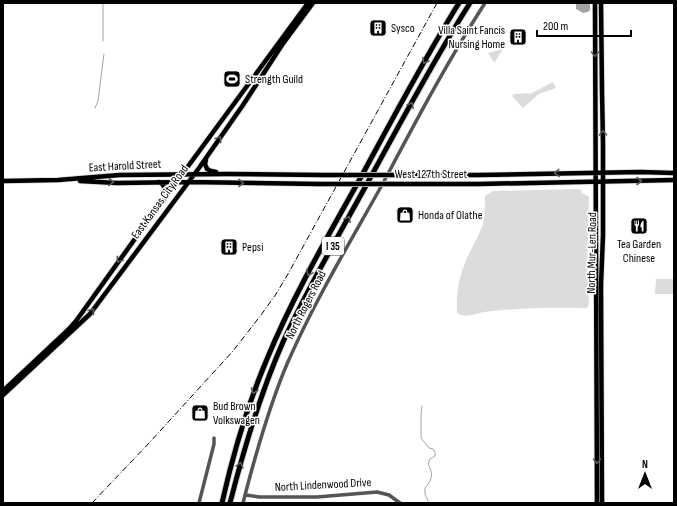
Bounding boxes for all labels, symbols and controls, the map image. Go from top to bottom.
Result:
scale bar [537,12,631,38]
building icon: Sysco [368,18,388,38]
text: 200 m [543,19,569,34]
place label: Sysco [391,21,415,36]
place label: Villa Saint Fancis Nursing Home [438,23,505,52]
building icon: Villa Saint Fancis Nursing Home [508,27,528,47]
one-way arrow [591,51,599,57]
one-way arrow [423,56,430,64]
sports icon: Strength Guild [222,69,242,89]
place label: Strength Guild [245,72,303,87]
one-way arrow [406,102,413,109]
one-way arrow [599,130,607,136]
one-way arrow [214,136,221,143]
street label: East Harold Street [88,157,162,175]
street label: East Kansas City Road [128,162,192,242]
street label: West 127th Street [395,167,468,182]
one-way arrow [554,169,560,178]
one-way arrow [636,177,642,185]
one-way arrow [108,178,114,187]
one-way arrow [238,179,244,187]
shop icon: Honda of Olathe [395,205,415,225]
place label: Honda of Olathe [418,208,483,223]
street label: North Mur-Len Road [584,212,600,294]
one-way arrow [344,216,351,223]
restaurant icon: Tea Garden Chinese [629,216,649,236]
building icon: Pepsi [219,237,239,257]
road number: I 35 [322,237,344,255]
place label: Tea Garden Chinese [617,237,661,266]
place label: Pepsi [242,240,263,255]
one-way arrow [116,256,124,263]
street label: North Rogers Road [282,268,330,342]
one-way arrow [306,269,313,276]
one-way arrow [88,309,95,316]
one-way arrow [251,387,259,394]
place label: Bud Brown Volkswagen [213,399,260,428]
shop icon: Bud Brown Volkswagen [190,403,210,423]
north arrow [625,454,665,494]
one-way arrow [593,458,601,464]
text: N [642,458,648,471]
one-way arrow [235,462,244,469]
street label: North Lindenwood Drive [274,475,372,495]

